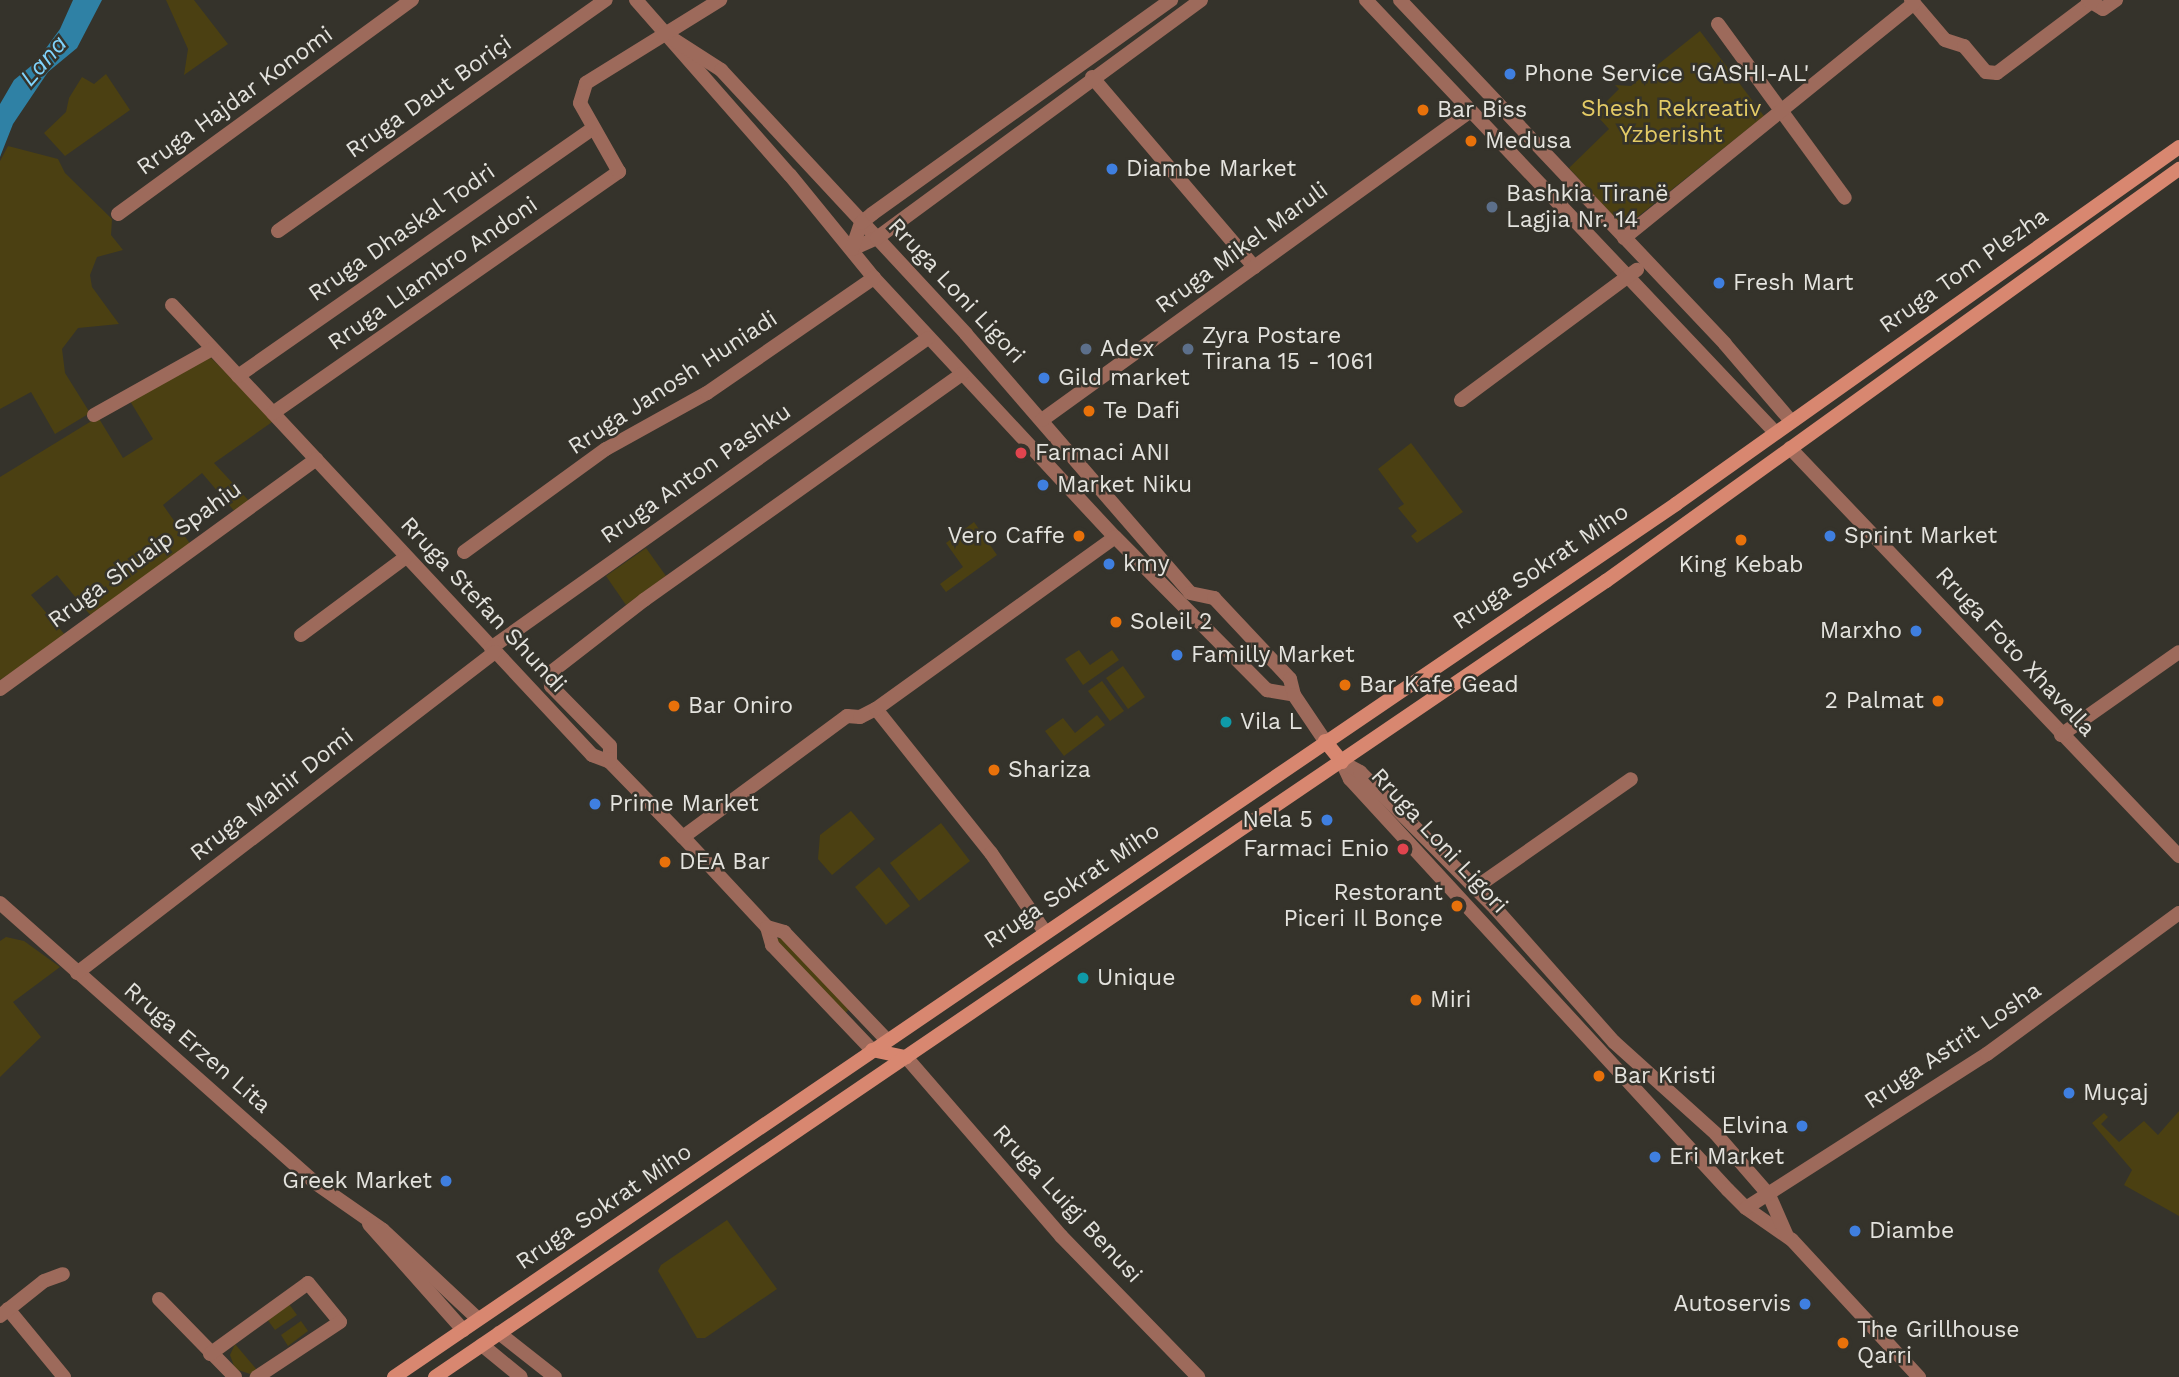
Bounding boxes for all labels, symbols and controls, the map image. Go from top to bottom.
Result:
street label: Rruga Hajdar Konomi [131,20,339,182]
street label: Rruga Daut Boriçi [341,29,517,165]
water label: Lana [14,30,74,92]
place label: Phone Service 'GASHI-AL' [1524,60,1809,88]
marker: Phone Service 'GASHI-AL' [1502,66,1518,82]
park label: Shesh Rekreativ Yzberisht [1581,95,1761,149]
place label: Bar Biss [1437,96,1528,124]
marker: Bar Biss [1415,102,1431,118]
place label: Medusa [1485,127,1571,155]
marker: Medusa [1463,133,1479,149]
place label: Diambe Market [1126,155,1296,183]
street label: Rruga Dhaskal Todri [303,158,501,308]
marker: Diambe Market [1104,161,1120,177]
street label: Rruga Mikel Maruli [1150,176,1334,320]
place label: Bashkia Tiranë Lagjia Nr. 14 [1506,180,1670,234]
street label: Rruga Llambro Andoni [322,191,544,357]
marker: Bashkia Tiranë Lagjia Nr. 14 [1484,199,1500,215]
street label: Rruga Tom Plezha [1874,202,2054,340]
street label: Rruga Loni Ligori [882,213,1030,369]
place label: Fresh Mart [1733,269,1853,297]
marker: Fresh Mart [1711,275,1727,291]
street label: Rruga Janosh Huniadi [563,305,783,461]
place label: Zyra Postare Tirana 15 - 1061 [1202,322,1375,376]
place label: Adex [1100,335,1154,363]
marker: Adex [1078,341,1094,357]
marker: Zyra Postare Tirana 15 - 1061 [1180,341,1196,357]
place label: Gild market [1058,364,1190,392]
marker: Gild market [1036,370,1052,386]
place label: Te Dafi [1103,397,1180,425]
street label: Rruga Anton Pashku [595,398,797,550]
marker: Te Dafi [1081,403,1097,419]
place label: Farmaci ANI [1035,439,1171,467]
marker: Farmaci ANI [1013,445,1029,461]
place label: Market Niku [1057,471,1192,499]
street label: Rruga Shuaip Spahiu [43,475,247,635]
marker: Market Niku [1035,477,1051,493]
street label: Rruga Sokrat Miho [1448,498,1634,636]
street label: Rruga Stefan Shundi [394,511,572,699]
place label: Vero Caffe [948,522,1065,550]
place label: Sprint Market [1844,522,1997,550]
marker: Vero Caffe [1071,528,1087,544]
marker: Sprint Market [1822,528,1838,544]
marker: King Kebab [1733,532,1749,548]
place label: kmy [1123,550,1170,578]
place label: King Kebab [1679,551,1803,579]
marker: kmy [1101,556,1117,572]
street label: Rruga Foto Xhavella [1929,561,2101,743]
place label: Soleil 2 [1130,608,1213,636]
marker: Soleil 2 [1108,614,1124,630]
place label: Marxho [1820,617,1902,645]
marker: Marxho [1908,623,1924,639]
place label: Familly Market [1191,641,1355,669]
marker: Familly Market [1169,647,1185,663]
place label: Bar Kafe Gead [1359,671,1519,699]
marker: Bar Kafe Gead [1337,677,1353,693]
place label: 2 Palmat [1825,687,1924,715]
place label: Bar Oniro [688,692,794,720]
marker: 2 Palmat [1930,693,1946,709]
marker: Bar Oniro [666,698,682,714]
place label: Vila L [1240,708,1303,736]
marker: Vila L [1218,714,1234,730]
street label: Rruga Mahir Domi [185,722,359,868]
place label: Shariza [1008,756,1091,784]
marker: Shariza [986,762,1002,778]
street label: Rruga Loni Ligori [1365,763,1513,919]
place label: Prime Market [609,790,759,818]
marker: Prime Market [587,796,603,812]
place label: Nela 5 [1242,806,1313,834]
marker: Nela 5 [1319,812,1335,828]
street label: Rruga Sokrat Miho [979,817,1165,955]
place label: Farmaci Enio [1243,835,1389,863]
marker: Farmaci Enio [1395,841,1411,857]
place label: DEA Bar [679,848,771,876]
marker: DEA Bar [657,854,673,870]
place label: Restorant Piceri Il Bonçe [1283,879,1443,933]
marker: Restorant Piceri Il Bonçe [1449,898,1465,914]
place label: Unique [1097,964,1175,992]
marker: Unique [1075,970,1091,986]
street label: Rruga Astrit Losha [1859,976,2047,1116]
street label: Rruga Erzen Lita [118,977,276,1119]
place label: Miri [1430,986,1471,1014]
marker: Miri [1408,992,1424,1008]
place label: Bar Kristi [1613,1062,1717,1090]
marker: Bar Kristi [1591,1068,1607,1084]
place label: Muçaj [2083,1079,2149,1107]
marker: Muçaj [2061,1085,2077,1101]
place label: Elvina [1721,1112,1788,1140]
marker: Elvina [1794,1118,1810,1134]
street label: Rruga Luigj Benusi [986,1119,1148,1289]
street label: Rruga Sokrat Miho [511,1138,697,1276]
place label: Eri Market [1669,1143,1784,1171]
marker: Eri Market [1647,1149,1663,1165]
place label: Greek Market [282,1167,432,1195]
marker: Greek Market [438,1173,454,1189]
place label: Diambe [1869,1217,1954,1245]
marker: Diambe [1847,1223,1863,1239]
place label: Autoservis [1673,1290,1791,1318]
marker: Autoservis [1797,1296,1813,1312]
place label: The Grillhouse Qarri [1857,1316,2020,1370]
marker: The Grillhouse Qarri [1835,1335,1851,1351]

